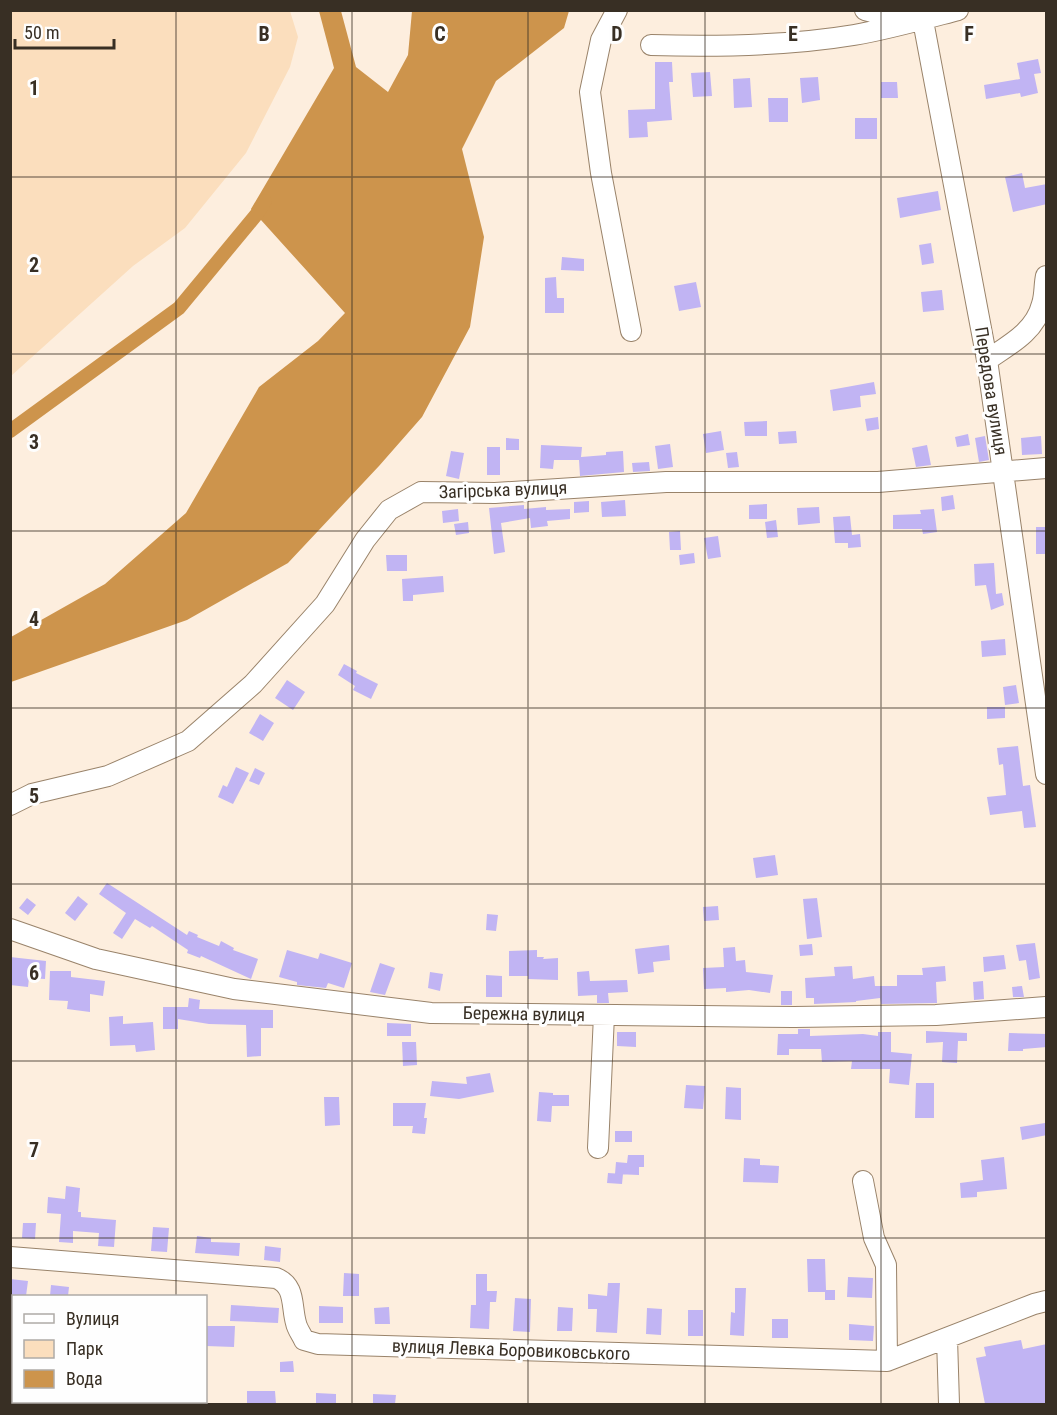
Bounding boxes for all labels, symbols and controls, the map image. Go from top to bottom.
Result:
scale bar [15,12,114,50]
text: 50 m [24,22,59,43]
text: B [258,22,270,46]
text: C [434,22,446,46]
text: D [611,22,623,46]
text: E [788,22,798,46]
text: F [964,22,974,46]
text: 1 [29,76,39,100]
text: 2 [29,253,39,277]
street label: Передова вулиця [971,325,1012,457]
text: 3 [29,430,39,454]
street label: Загірська вулиця [438,477,568,502]
text: 4 [29,607,39,631]
text: 5 [29,784,39,808]
text: 6 [29,961,39,985]
street label: Бережна вулиця [463,1002,585,1025]
text: 7 [29,1138,39,1162]
legend [12,1295,207,1403]
text: Вулиця [66,1308,120,1329]
street label: вулиця Левка Боровиковського [392,1335,631,1364]
text: Парк [66,1338,104,1359]
text: Вода [66,1368,103,1389]

